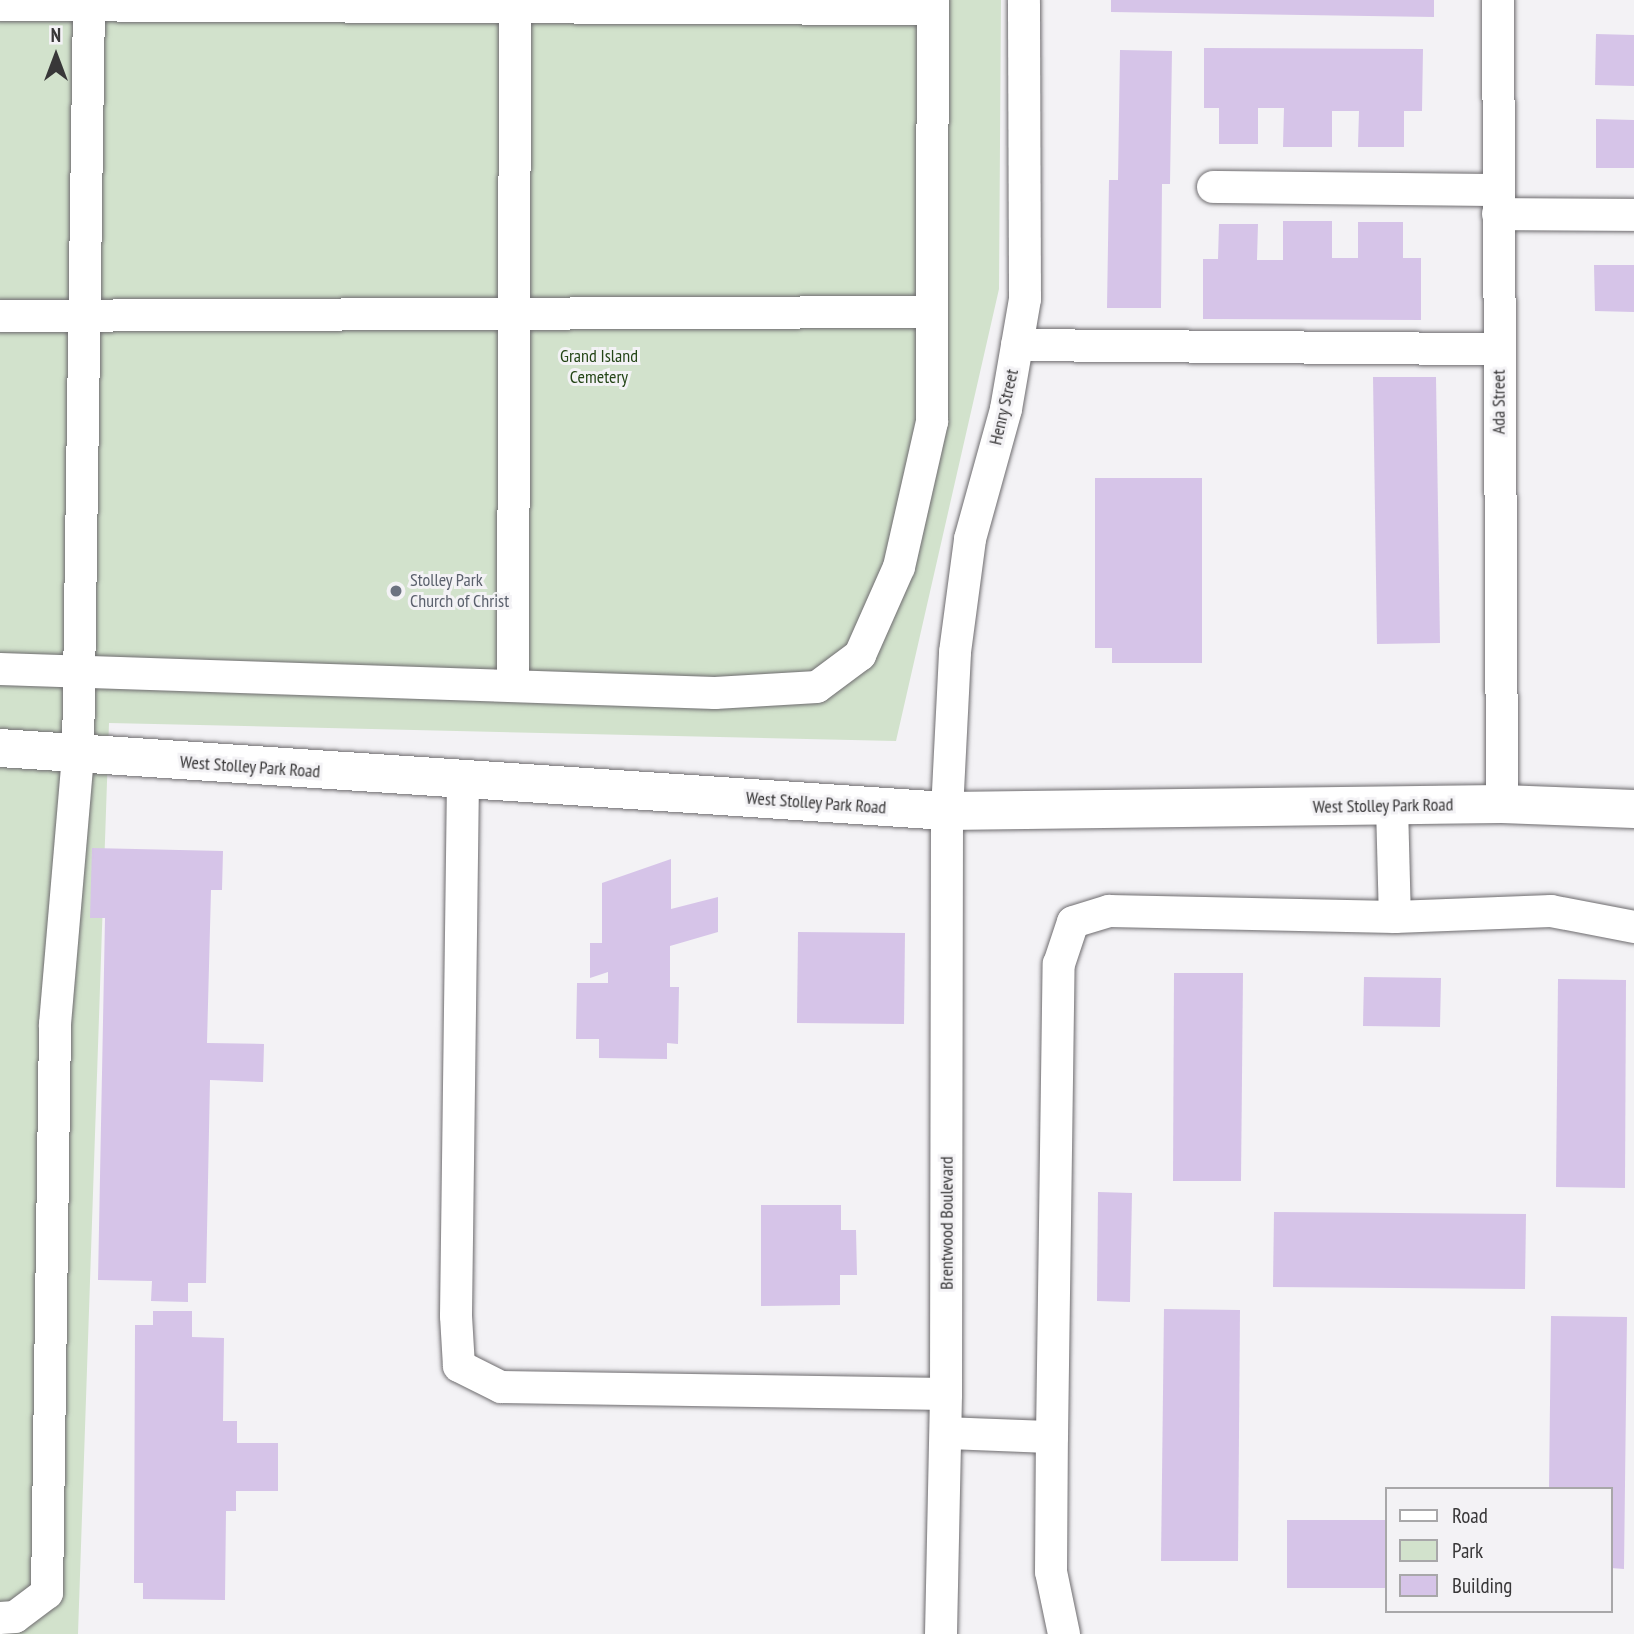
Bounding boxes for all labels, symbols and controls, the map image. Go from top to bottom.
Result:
north arrow [21,21,91,91]
text: N [51,23,61,47]
park label: Grand Island Cemetery [560,346,638,388]
street label: Henry Street [985,367,1023,447]
street label: Ada Street [1488,370,1510,434]
place label: Stolley Park Church of Christ [410,570,509,612]
marker: Stolley Park Church of Christ [388,583,404,599]
street label: West Stolley Park Road [179,751,321,783]
street label: West Stolley Park Road [745,787,887,819]
street label: West Stolley Park Road [1312,794,1454,818]
street label: Brentwood Boulevard [936,1156,958,1290]
legend [1386,1487,1613,1613]
text: Road [1452,1502,1488,1529]
text: Park [1452,1537,1483,1564]
text: Building [1452,1572,1512,1599]

